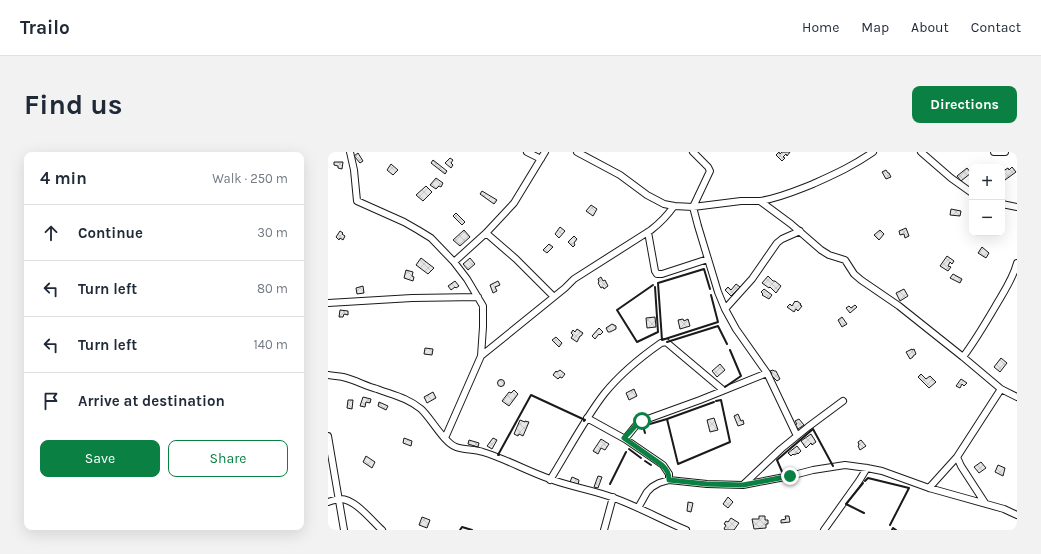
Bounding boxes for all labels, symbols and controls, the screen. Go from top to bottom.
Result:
text: Trailo [20,17,70,39]
text: Home [802,19,839,36]
text: Map [861,19,889,36]
text: About [911,19,949,36]
text: Contact [971,19,1021,36]
button: Directions [912,86,1017,123]
text: Find us [24,88,123,121]
map controls [969,164,1005,236]
button: + [969,164,1005,200]
text: 4 min [40,168,87,188]
text: Walk · 250 m [212,171,288,186]
button: − [969,200,1005,236]
icon: ahead [40,222,62,244]
text: Continue [78,224,143,242]
text: 30 m [257,225,288,240]
icon: left [40,278,62,300]
text: Turn left [78,280,137,298]
text: 80 m [257,281,288,296]
icon: left [40,334,62,356]
text: Turn left [78,336,137,354]
text: 140 m [253,337,288,352]
icon: arrive [40,390,62,412]
text: Arrive at destination [78,392,225,410]
route start [633,412,651,430]
button: Save [40,440,160,477]
button: Share [168,440,288,477]
route end [781,467,799,485]

